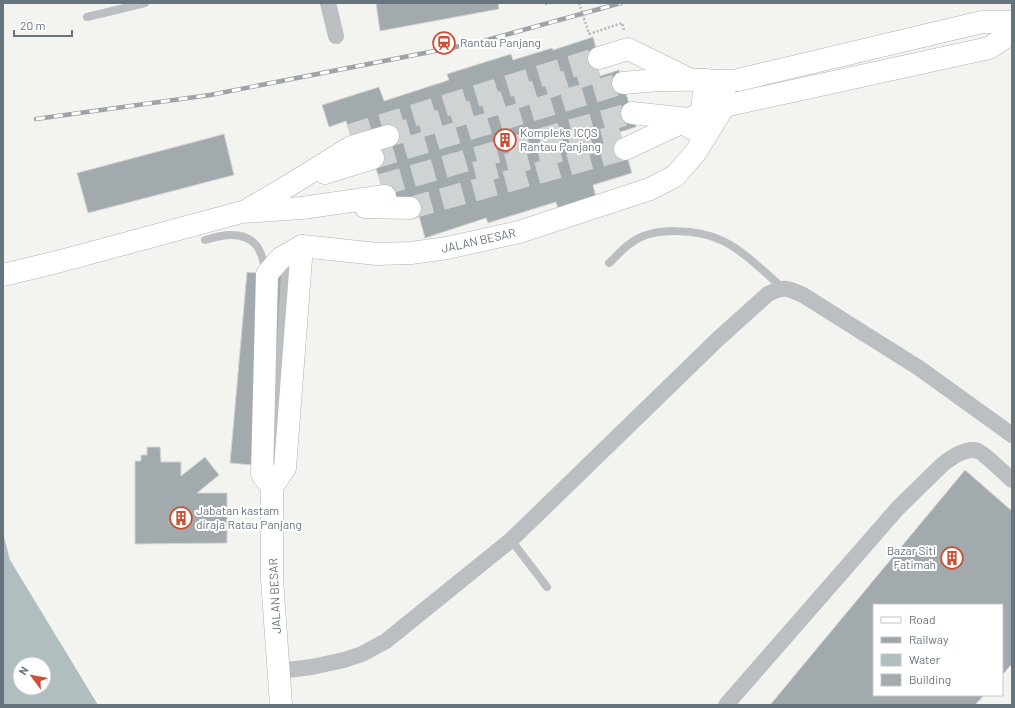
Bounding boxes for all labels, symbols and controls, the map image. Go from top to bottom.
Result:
scale bar [14,12,72,38]
text: 20 m [20,18,46,32]
station icon: Rantau Panjang [431,30,457,56]
place label: Rantau Panjang [460,35,541,49]
place label: Kompleks ICQS Rantau Panjang [520,125,601,153]
building icon: Kompleks ICQS Rantau Panjang [492,127,518,153]
street label: JALAN BESAR [440,225,517,255]
place label: Jabatan kastam diraja Ratau Panjang [196,503,302,531]
building icon: Jabatan kastam diraja Ratau Panjang [168,505,194,531]
place label: Bazar Siti Fatimah [887,543,936,571]
building icon: Bazar Siti Fatimah [939,545,965,571]
street label: JALAN BESAR [265,558,283,634]
legend [873,604,1003,696]
text: Road [909,612,936,626]
text: Railway [909,632,949,646]
text: Water [909,652,941,666]
north arrow [12,656,52,696]
text: N [16,664,31,677]
text: Building [909,672,951,686]

